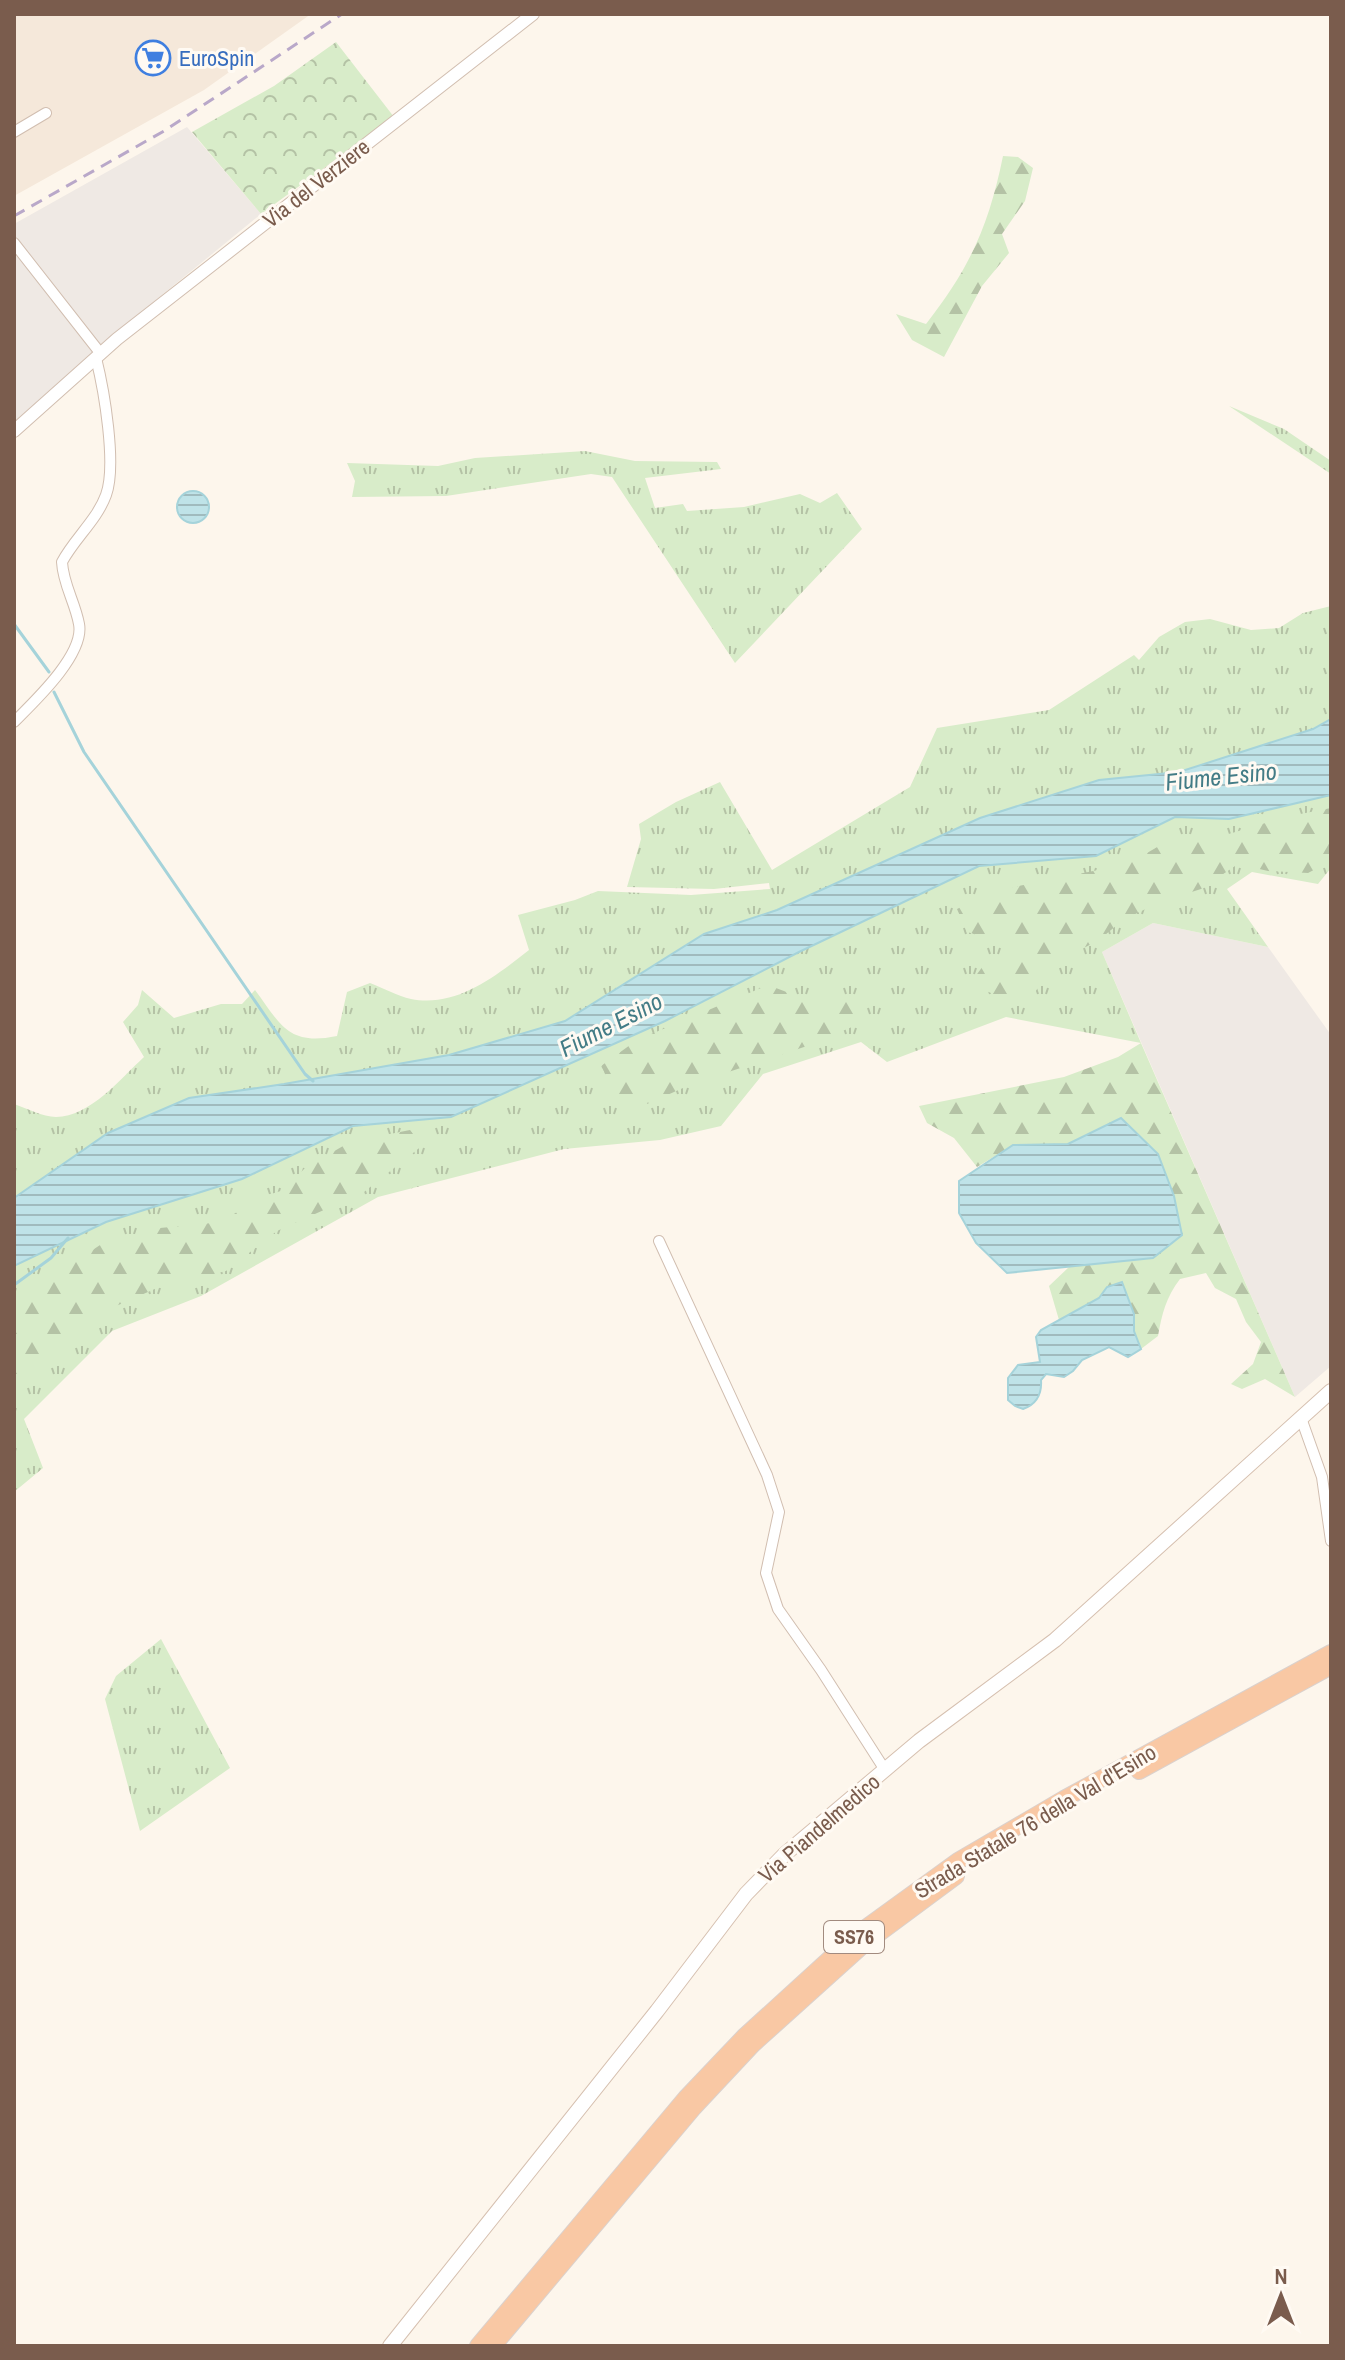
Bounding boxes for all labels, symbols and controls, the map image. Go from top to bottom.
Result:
supermarket icon: EuroSpin [134,39,172,77]
place label: EuroSpin [179,43,254,73]
street label: Via del Verziere [256,132,376,234]
water label: Fiume Esino [1164,754,1278,798]
water label: Fiume Esino [554,985,668,1064]
street label: Strada Statale 76 della Val d'Esino [909,1737,1161,1905]
street label: Via Piandelmedico [752,1767,886,1889]
road number: SS76 [824,1921,884,1953]
north arrow [1241,2256,1321,2336]
text: N [1274,2261,1288,2291]

